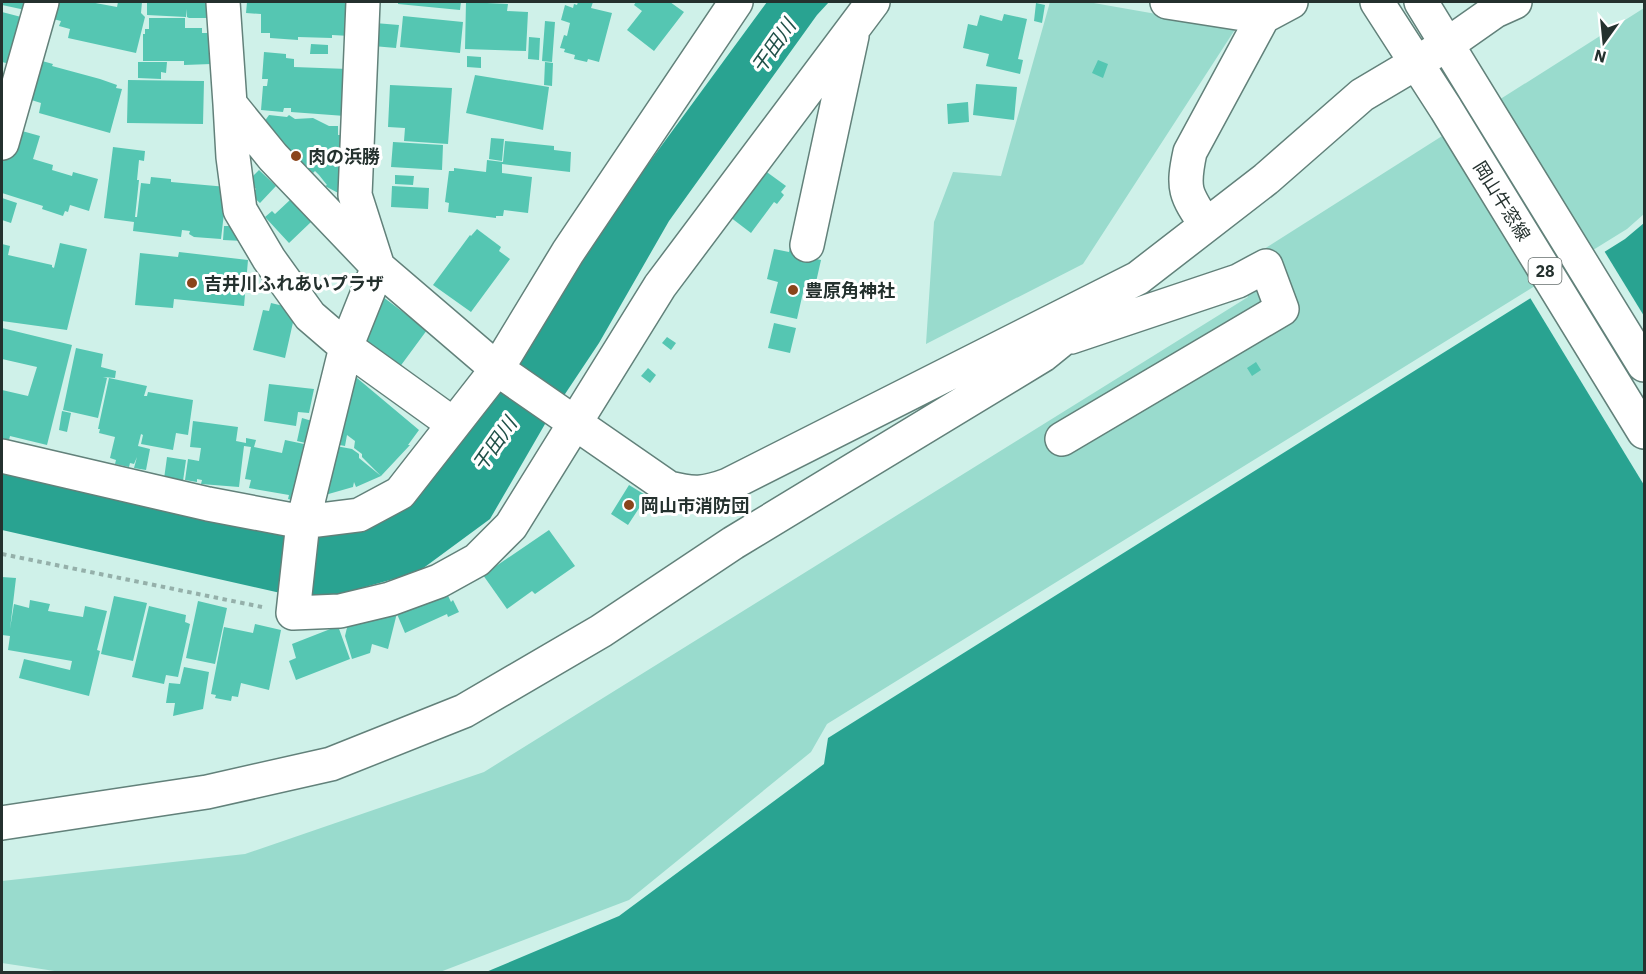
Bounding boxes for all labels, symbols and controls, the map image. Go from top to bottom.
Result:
water label: 干田川 [745,12,802,78]
north arrow [1574,12,1634,72]
text: N [1592,45,1608,68]
place label: 肉の浜勝 [308,145,380,168]
marker: 肉の浜勝 [289,149,303,163]
street label: 岡山牛窓線 [1468,157,1536,245]
road number: 28 [1528,258,1562,284]
place label: 吉井川ふれあいプラザ [204,272,384,295]
marker: 吉井川ふれあいプラザ [185,276,199,290]
place label: 豊原角神社 [805,279,895,302]
marker: 豊原角神社 [786,283,800,297]
water label: 干田川 [466,410,523,476]
place label: 岡山市消防団 [641,494,749,517]
marker: 岡山市消防団 [622,498,636,512]

